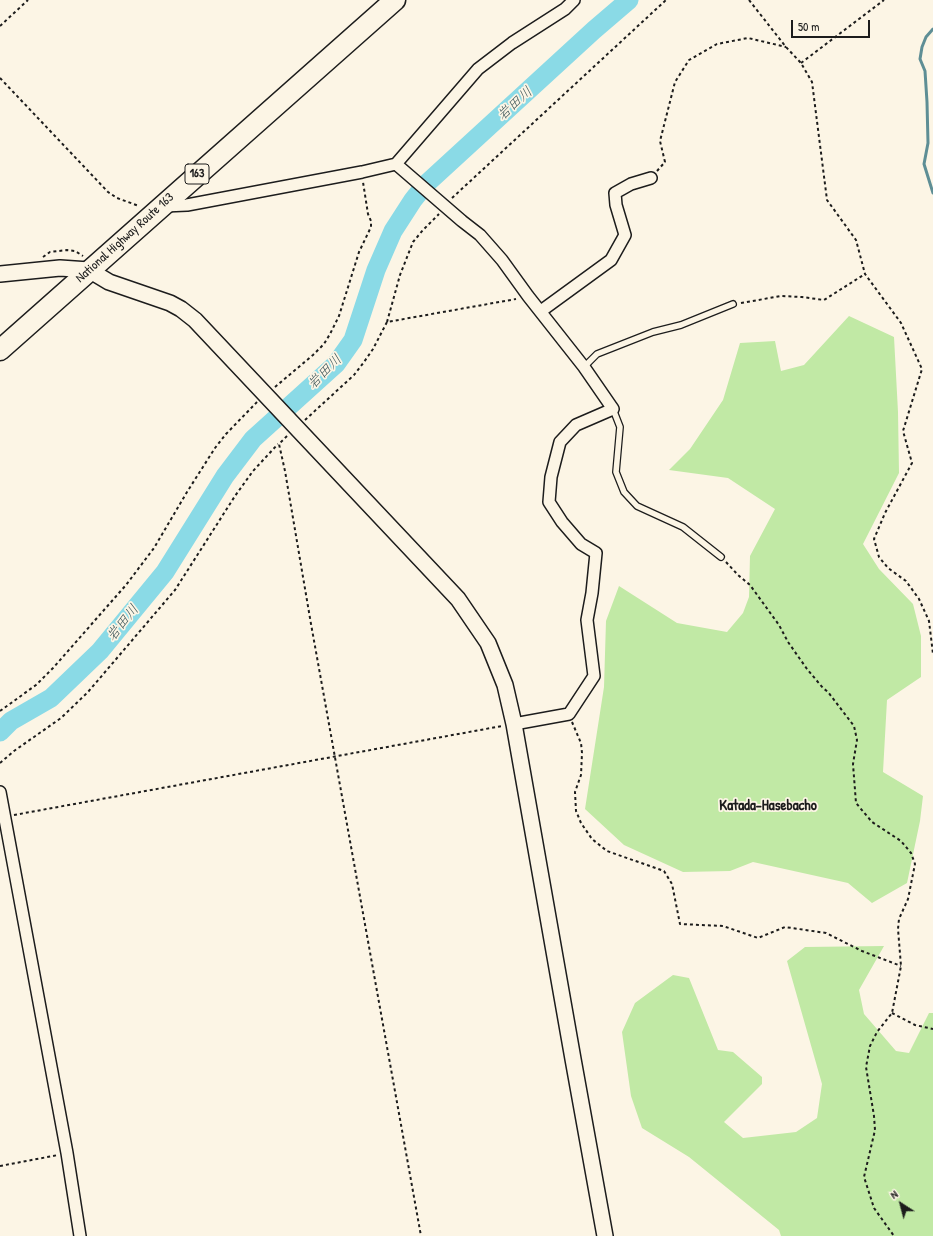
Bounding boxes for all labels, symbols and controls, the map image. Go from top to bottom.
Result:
scale bar [793,12,872,38]
text: 50 m [798,18,819,35]
water label: 岩田川 [494,84,536,124]
road number: 163 [185,164,209,184]
street label: National Highway Route 163 [73,190,177,286]
water label: 岩田川 [304,351,346,393]
water label: 岩田川 [103,601,143,645]
district label: Katada-Hasebacho [719,797,817,815]
north arrow [881,1184,921,1224]
text: N [887,1187,900,1202]

